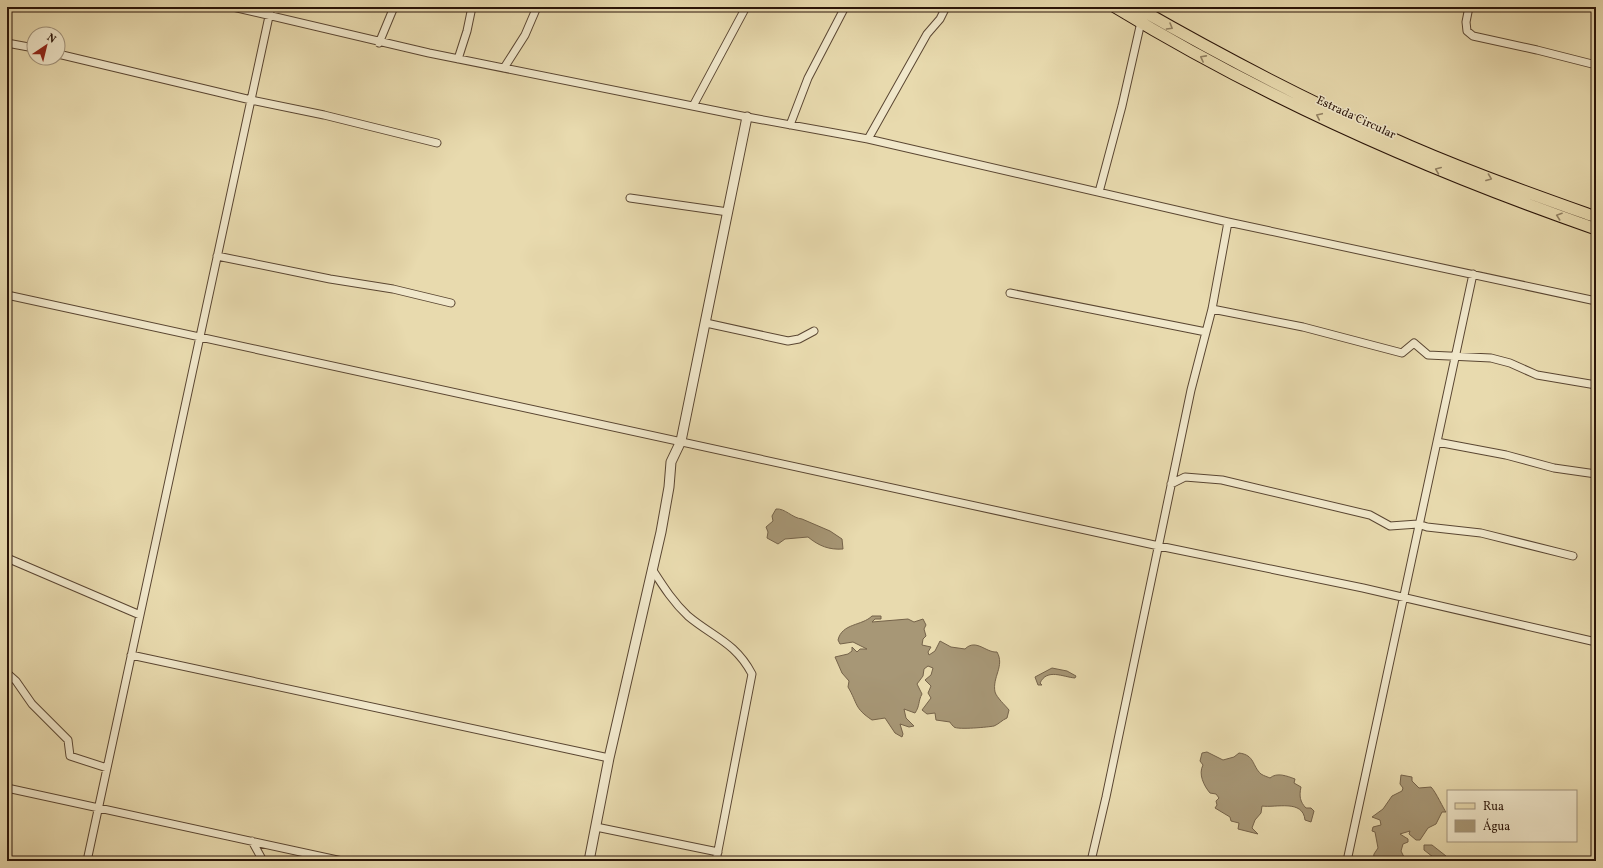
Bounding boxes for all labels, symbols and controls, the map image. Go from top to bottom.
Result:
one-way arrow [1166,22,1173,29]
north arrow [26,26,66,66]
text: N [43,31,58,47]
one-way arrow [1200,55,1207,62]
street label: Estrada Circular [1314,93,1398,143]
one-way arrow [1316,113,1324,121]
one-way arrow [1434,167,1442,175]
one-way arrow [1486,174,1493,182]
one-way arrow [1556,212,1563,221]
legend [1447,790,1577,842]
text: Rua [1483,799,1504,815]
text: Água [1483,818,1510,835]

